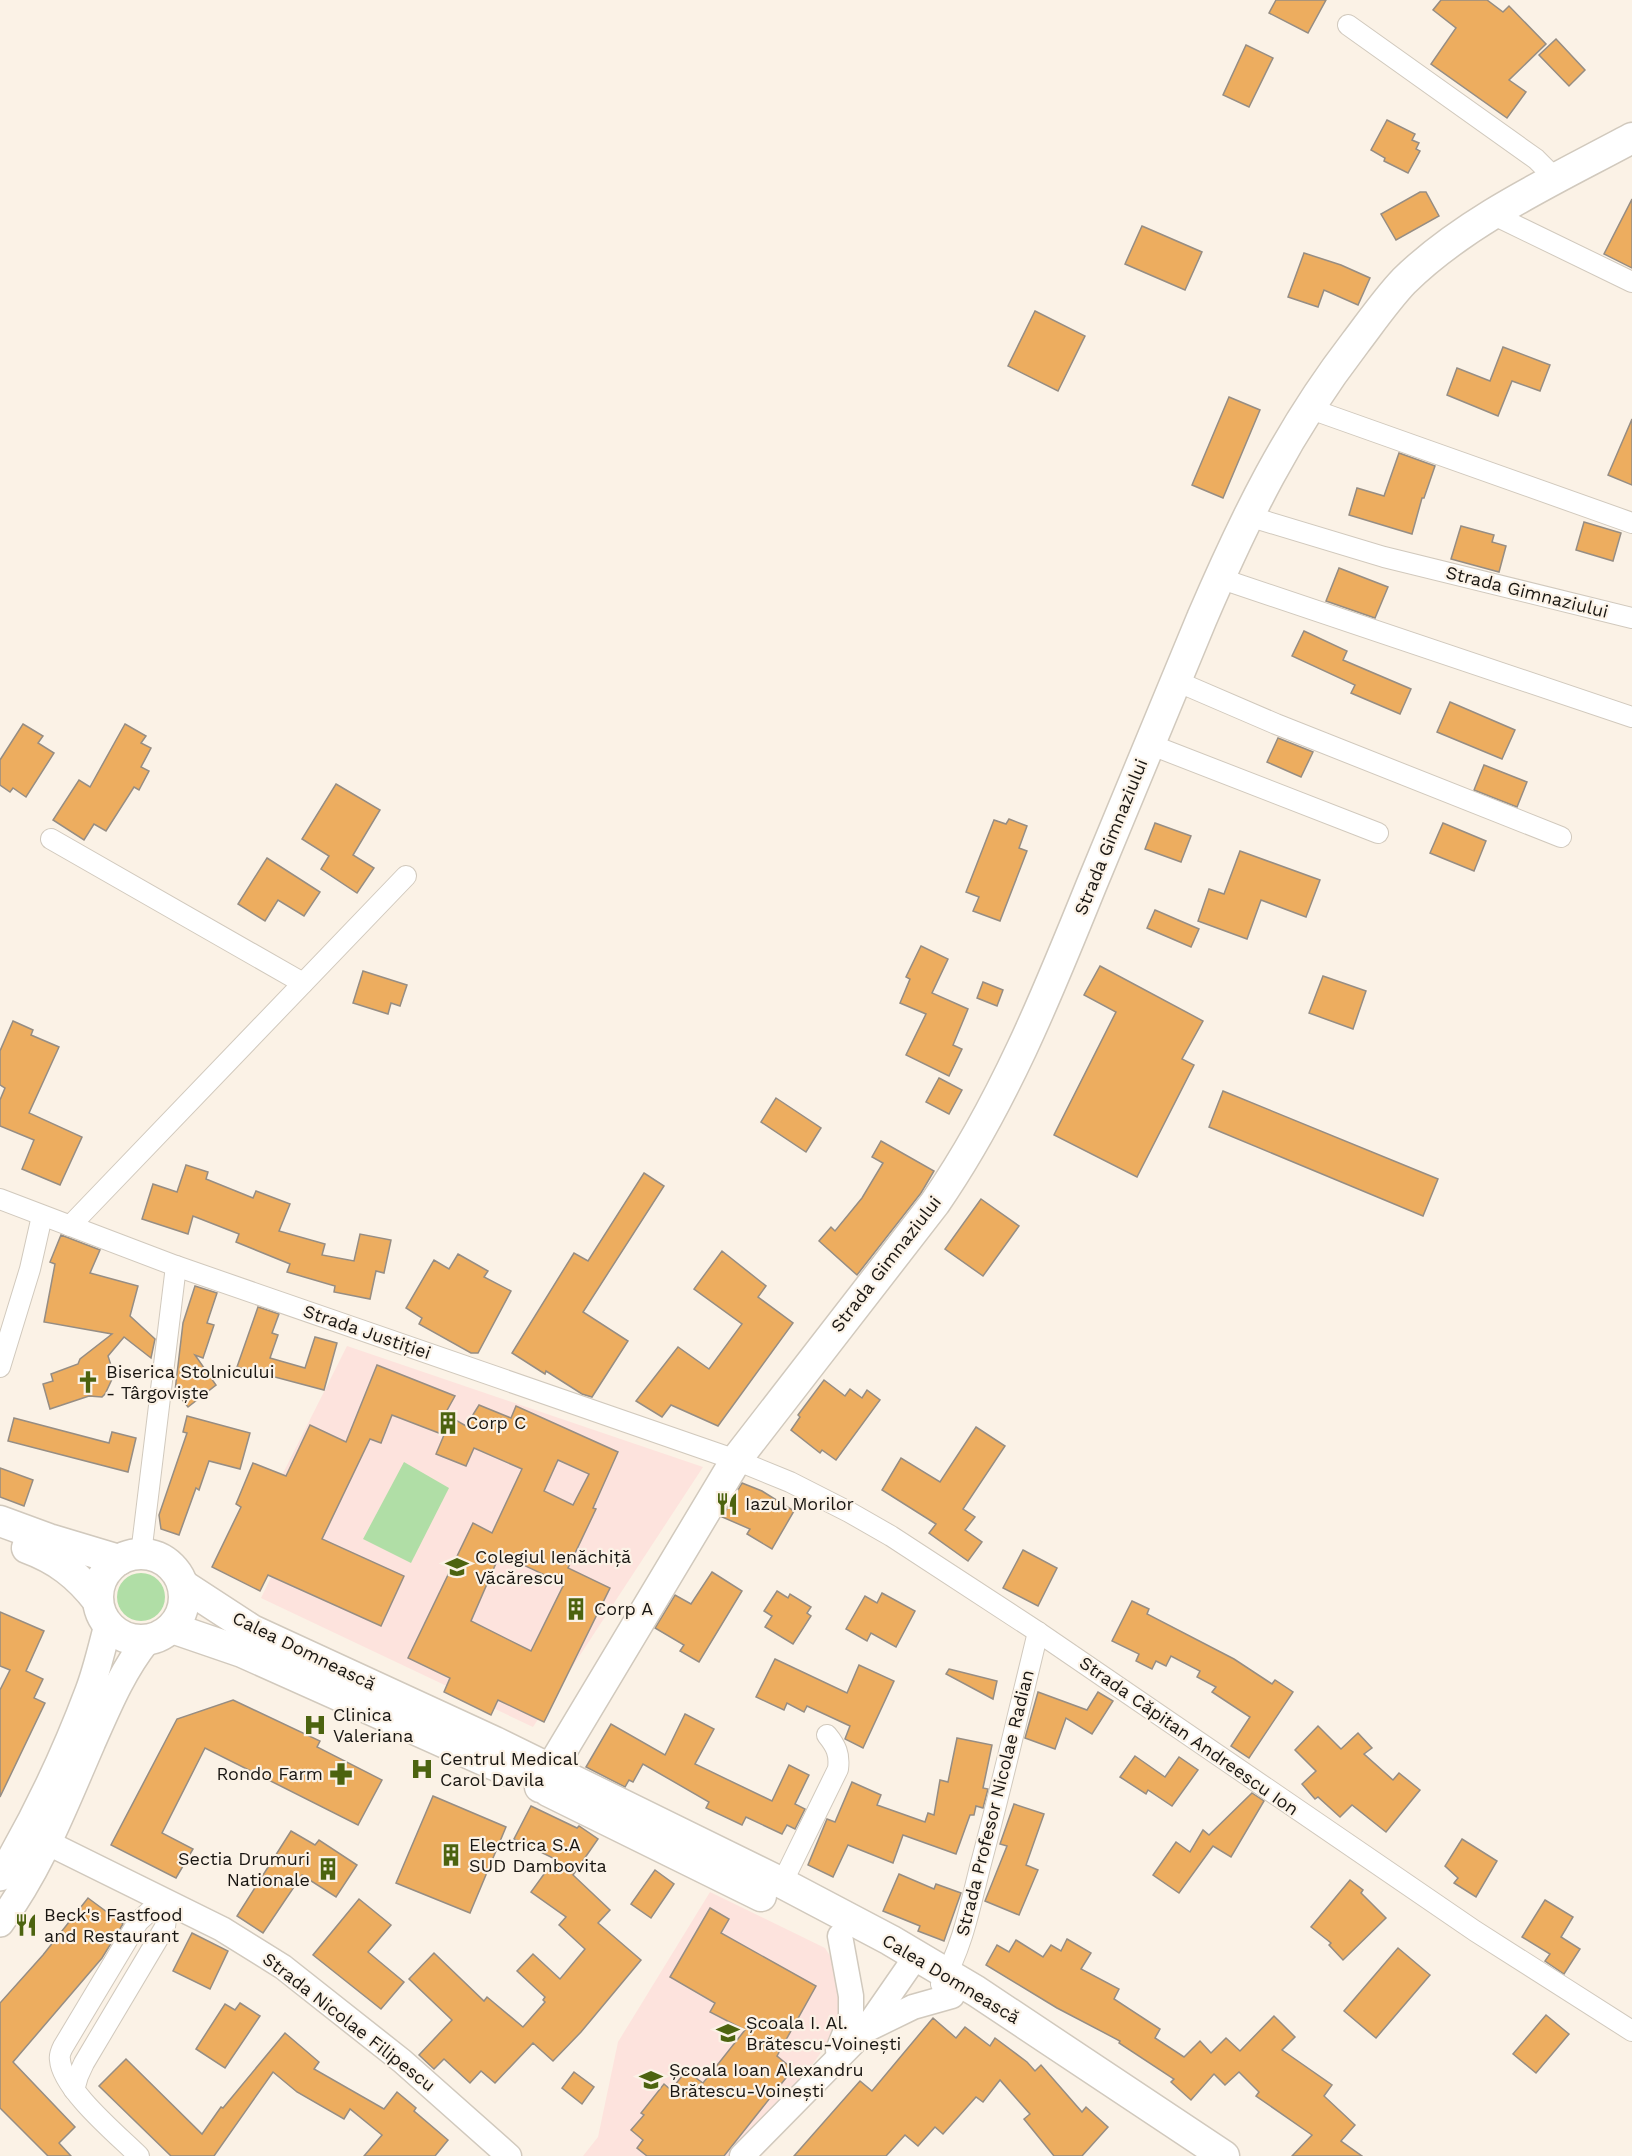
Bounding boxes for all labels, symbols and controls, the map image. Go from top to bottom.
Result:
street label: Strada Gimnaziului [1444,561,1611,622]
street label: Strada Gimnaziului [1070,756,1152,918]
street label: Strada Gimnaziului [826,1192,945,1336]
street label: Strada Justiției [301,1300,434,1363]
place label: Biserica Stolnicului - Târgoviște [106,1361,274,1403]
church icon: Biserica Stolnicului - Târgoviște [75,1369,101,1395]
building icon: Corp C [435,1410,461,1436]
place label: Corp C [466,1412,526,1433]
restaurant icon: Iazul Morilor [714,1491,740,1517]
place label: Iazul Morilor [745,1493,854,1514]
place label: Colegiul Ienăchiță Văcărescu [475,1546,631,1588]
school or university icon: Colegiul Ienăchiță Văcărescu [444,1554,470,1580]
building icon: Corp A [563,1596,589,1622]
place label: Corp A [594,1598,653,1619]
street label: Calea Domnească [229,1607,379,1694]
street label: Strada Căpitan Andreescu Ion [1076,1652,1303,1819]
street label: Strada Profesor Nicolae Radian [951,1668,1038,1938]
place label: Clinica Valeriana [333,1704,413,1746]
hospital icon: Clinica Valeriana [302,1712,328,1738]
place label: Centrul Medical Carol Davila [440,1748,579,1790]
hospital icon: Centrul Medical Carol Davila [409,1756,435,1782]
pharmacy icon: Rondo Farm [328,1761,354,1787]
place label: Rondo Farm [216,1763,323,1784]
place label: Electrica S.A SUD Dambovita [469,1834,607,1876]
building icon: Electrica S.A SUD Dambovita [438,1842,464,1868]
place label: Sectia Drumuri Nationale [178,1848,310,1890]
building icon: Sectia Drumuri Nationale [315,1856,341,1882]
place label: Beck's Fastfood and Restaurant [44,1904,183,1946]
restaurant icon: Beck's Fastfood and Restaurant [13,1912,39,1938]
street label: Calea Domnească [879,1929,1024,2028]
street label: Strada Nicolae Filipescu [259,1948,440,2095]
place label: Școala I. Al. Brătescu-Voinești [746,2012,901,2054]
school or university icon: Școala I. Al. Brătescu-Voinești [715,2020,741,2046]
place label: Școala Ioan Alexandru Brătescu-Voinești [669,2059,864,2101]
school or university icon: Școala Ioan Alexandru Brătescu-Voinești [638,2067,664,2093]

